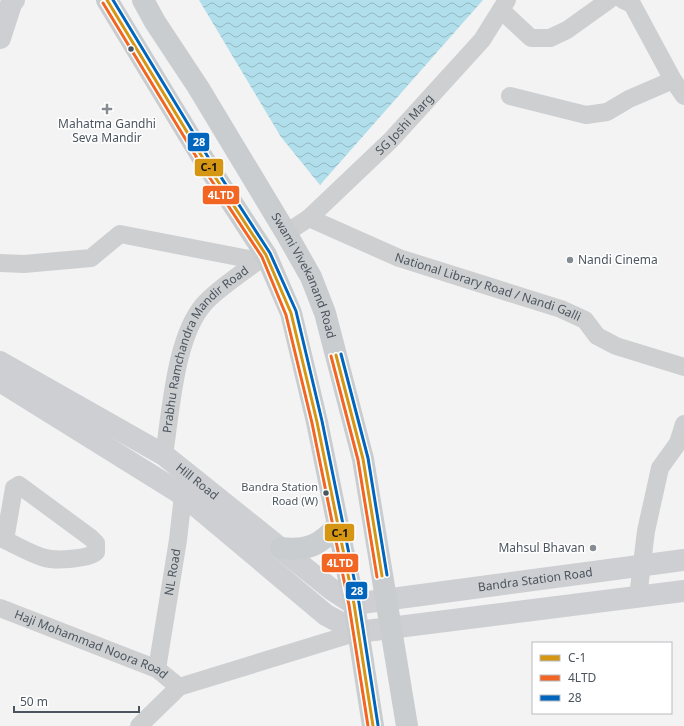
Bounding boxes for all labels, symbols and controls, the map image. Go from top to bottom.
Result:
unlabelled marker [126,44,136,54]
street label: SG Joshi Marg [371,90,437,159]
marker: Mahatma Gandhi Seva Mandir [101,103,113,115]
place label: Mahatma Gandhi Seva Mandir [58,115,156,146]
line badge: 28 [187,132,210,152]
text: 28 [193,134,205,149]
line badge: C-1 [194,158,224,177]
text: C-1 [201,159,217,174]
line badge: 4LTD [202,185,240,205]
text: 4LTD [208,187,234,202]
street label: Swami Vivekanand Road [268,209,340,340]
street label: National Library Road / Nandi Galli [393,248,584,325]
place label: Nandi Cinema [578,251,658,268]
marker: Nandi Cinema [565,255,575,265]
street label: Prabhu Ramchandra Mandir Road [158,262,252,434]
street label: Hill Road [173,459,222,504]
place label: Bandra Station Road (W) [241,479,318,508]
marker: Bandra Station Road (W) [321,488,331,498]
line badge: C-1 [324,523,355,542]
text: C-1 [332,525,348,540]
place label: Mahsul Bhavan [498,539,585,556]
marker: Mahsul Bhavan [588,543,598,553]
street label: NL Road [160,547,184,597]
line badge: 4LTD [321,553,359,573]
text: 4LTD [327,555,353,570]
street label: Bandra Station Road [477,563,594,595]
line badge: 28 [345,581,368,600]
text: 28 [351,583,363,598]
street label: Haji Mohammad Noora Road [12,605,172,683]
legend [532,642,672,714]
text: C-1 [568,649,586,666]
text: 4LTD [568,669,597,686]
scale bar [14,688,139,714]
text: 28 [568,689,582,706]
text: 50 m [20,693,48,710]

